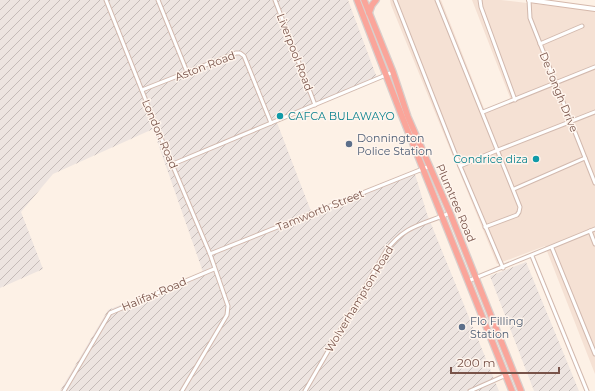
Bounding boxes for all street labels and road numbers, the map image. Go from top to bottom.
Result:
street label: Liverpool Road [274,11,316,93]
street label: Aston Road [173,48,237,84]
street label: De Jongh Drive [537,50,582,134]
street label: London Road [139,97,181,171]
street label: Plumtree Road [433,162,479,244]
street label: Tamworth Street [274,186,366,234]
street label: Wolverhampton Road [322,243,396,355]
street label: Halifax Road [120,274,188,314]

